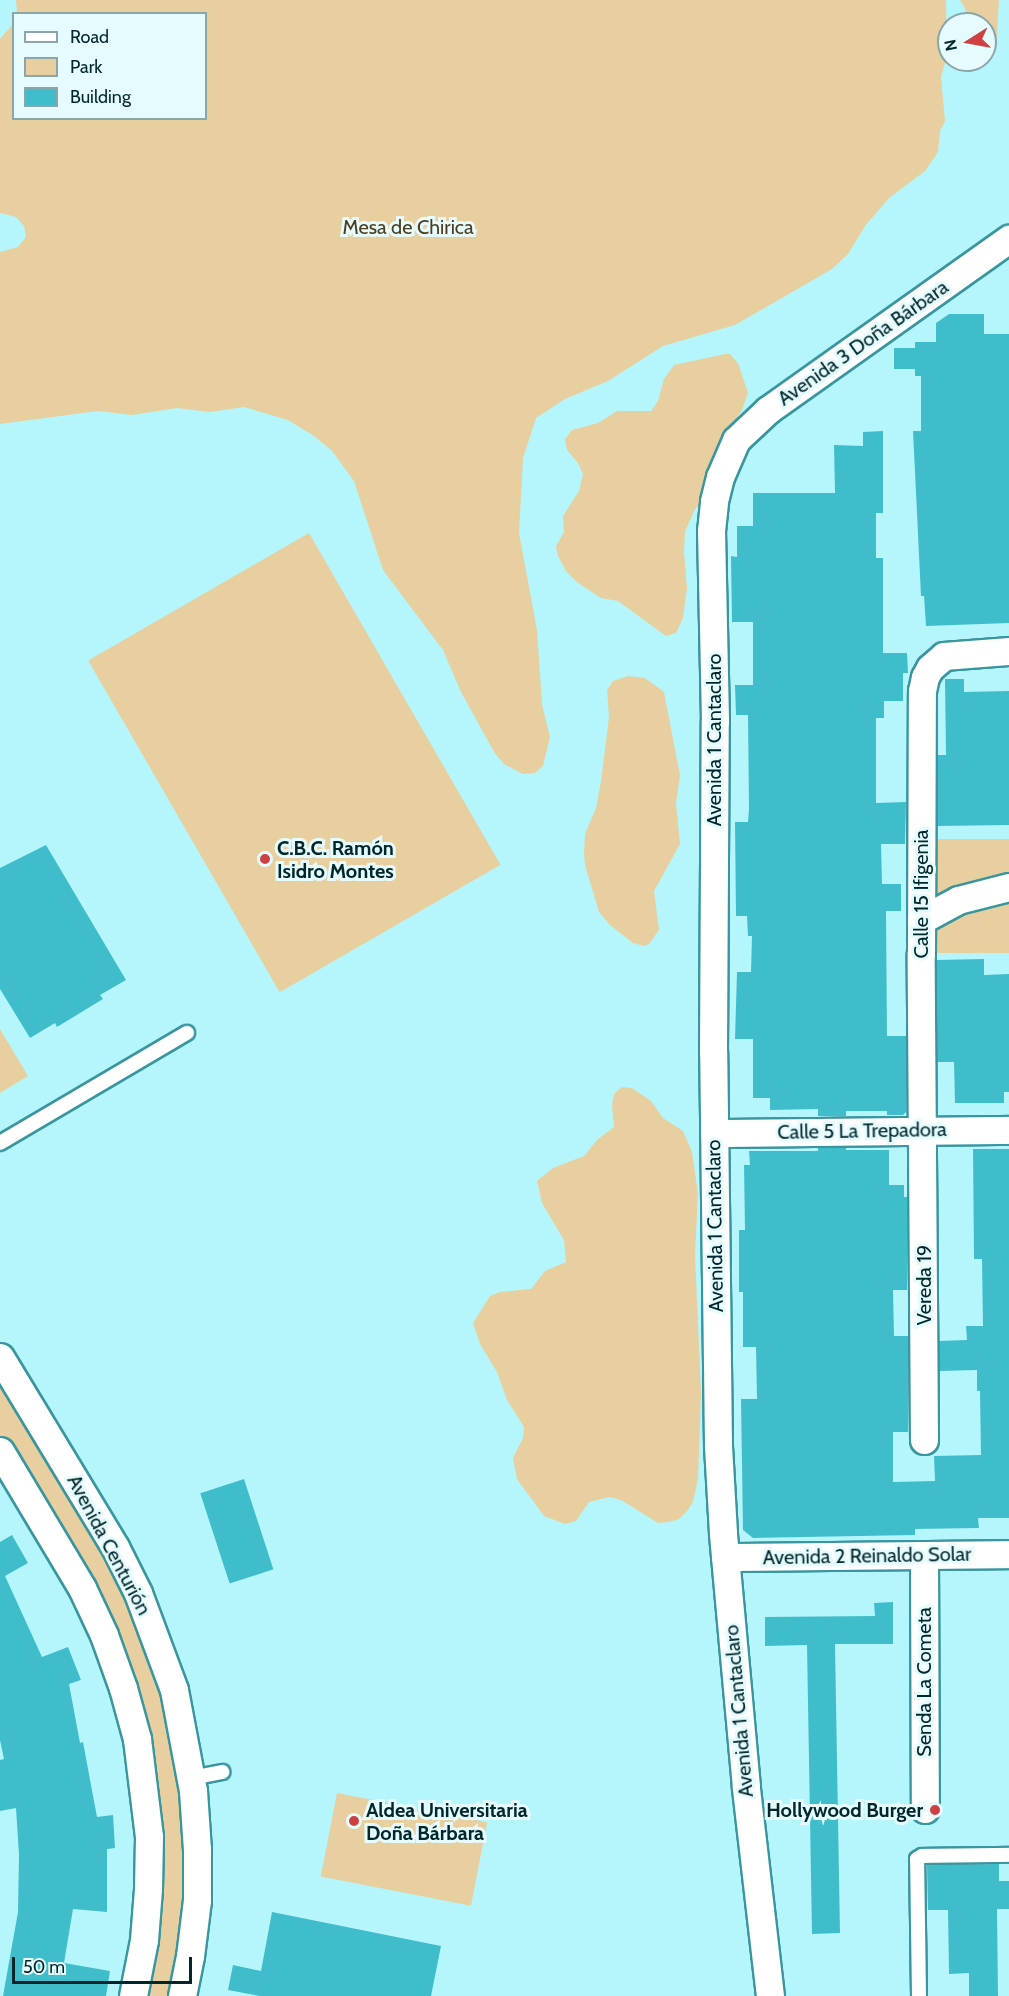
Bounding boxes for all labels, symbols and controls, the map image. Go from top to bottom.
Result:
legend [12,12,207,120]
north arrow [937,12,997,72]
text: Road [70,26,109,48]
text: N [940,38,961,53]
text: Park [70,56,102,78]
text: Building [70,86,131,108]
park label: Mesa de Chirica [342,215,474,239]
street label: Avenida 3 Doña Bárbara [773,275,953,411]
street label: Avenida 1 Cantaclaro [702,654,726,826]
street label: Calle 15 Ifigenia [909,830,933,958]
place label: C.B.C. Ramón Isidro Montes [277,836,394,883]
marker: C.B.C. Ramón Isidro Montes [258,852,272,866]
street label: Calle 5 La Trepadora [777,1118,947,1144]
street label: Avenida 1 Cantaclaro [701,1139,729,1313]
street label: Vereda 19 [912,1245,936,1325]
street label: Avenida Centurión [62,1471,156,1619]
street label: Avenida 2 Reinaldo Solar [763,1542,971,1570]
street label: Senda La Cometa [912,1607,936,1757]
street label: Avenida 1 Cantaclaro [720,1624,758,1798]
place label: Aldea Universitaria Doña Bárbara [366,1798,528,1845]
place label: Hollywood Burger [766,1798,923,1822]
marker: Hollywood Burger [928,1803,942,1817]
marker: Aldea Universitaria Doña Bárbara [347,1814,361,1828]
scale bar [15,1945,195,1983]
text: 50 m [23,1956,65,1978]

